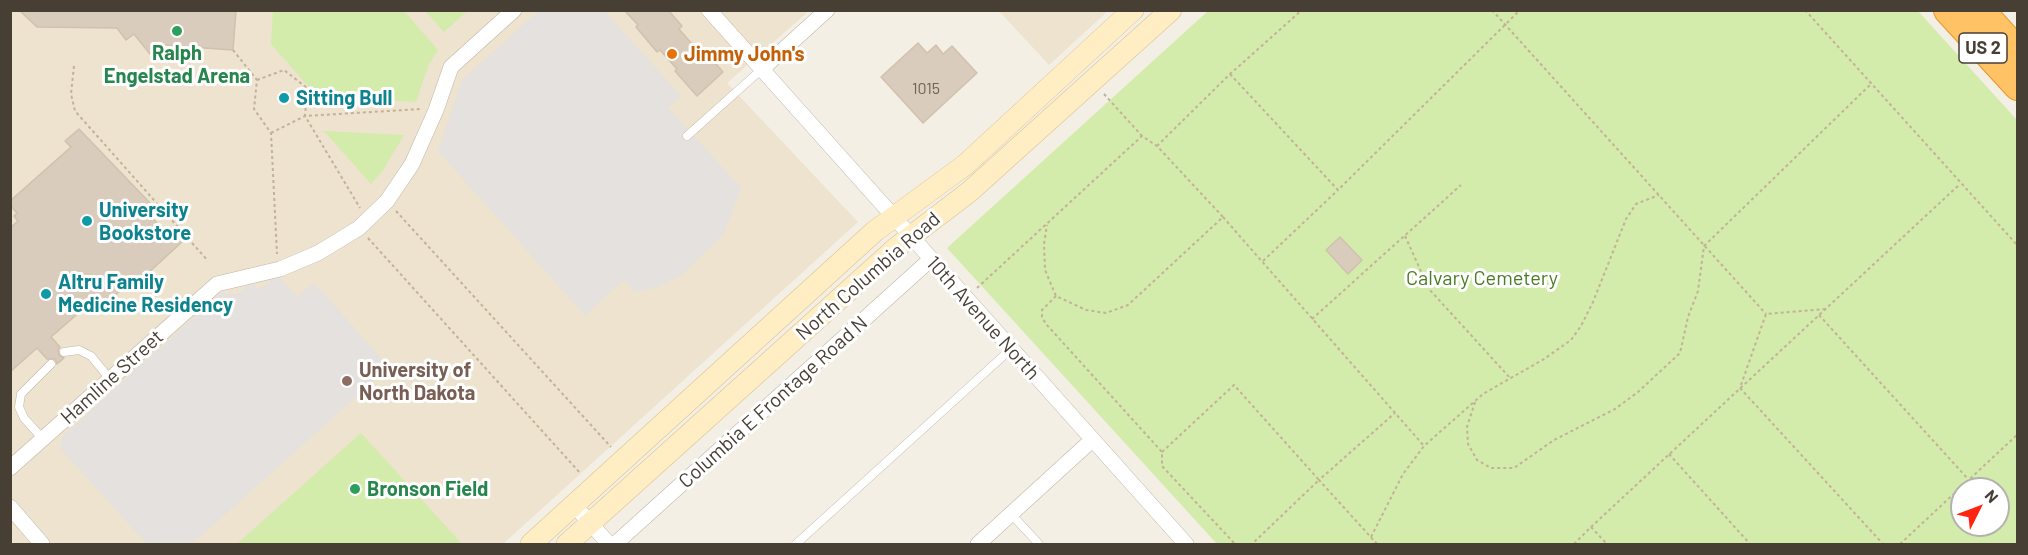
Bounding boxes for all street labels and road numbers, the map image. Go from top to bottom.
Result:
road number: US 2 [1959,33,2007,63]
street label: North Columbia Road [791,207,945,345]
street label: 10th Avenue North [921,251,1045,385]
street label: Columbia E Frontage Road N [674,311,872,493]
street label: Hamline Street [56,325,168,429]

